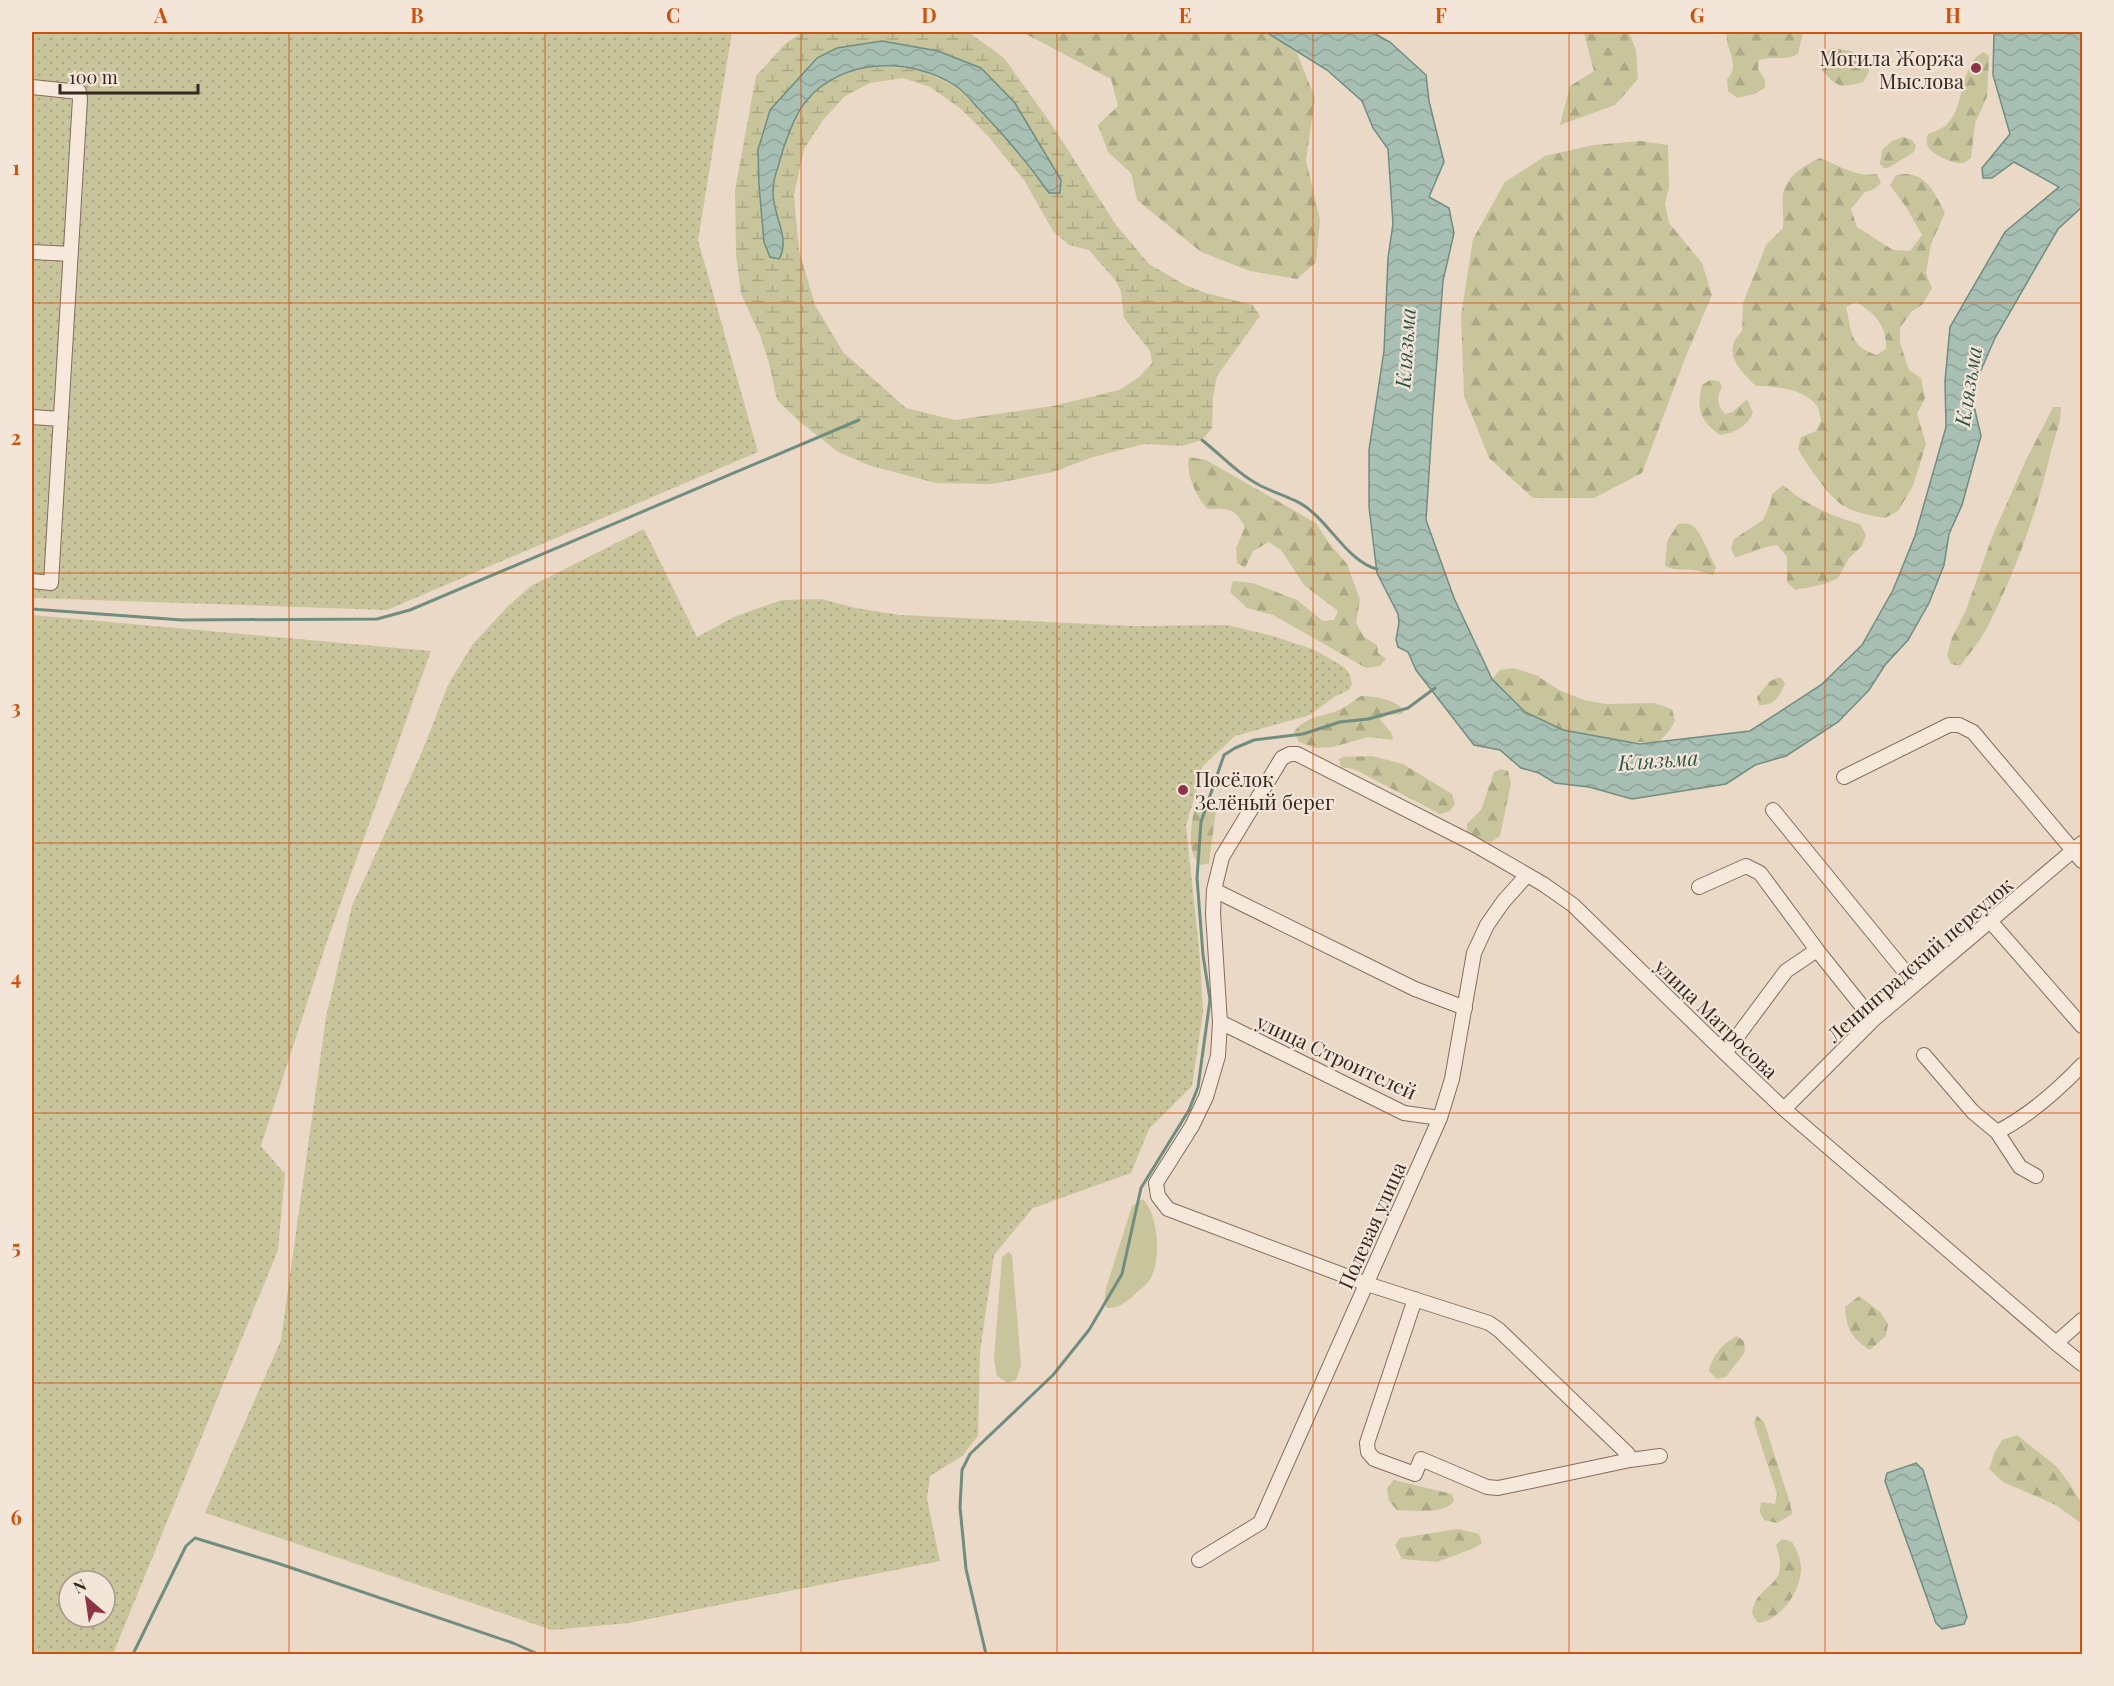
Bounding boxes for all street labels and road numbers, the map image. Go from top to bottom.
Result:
street label: Ленинградский переулок [1819,870,2018,1048]
street label: улица Матросова [1649,952,1784,1084]
street label: улица Строителей [1252,1007,1421,1105]
street label: Полевая улица [1331,1157,1411,1293]

